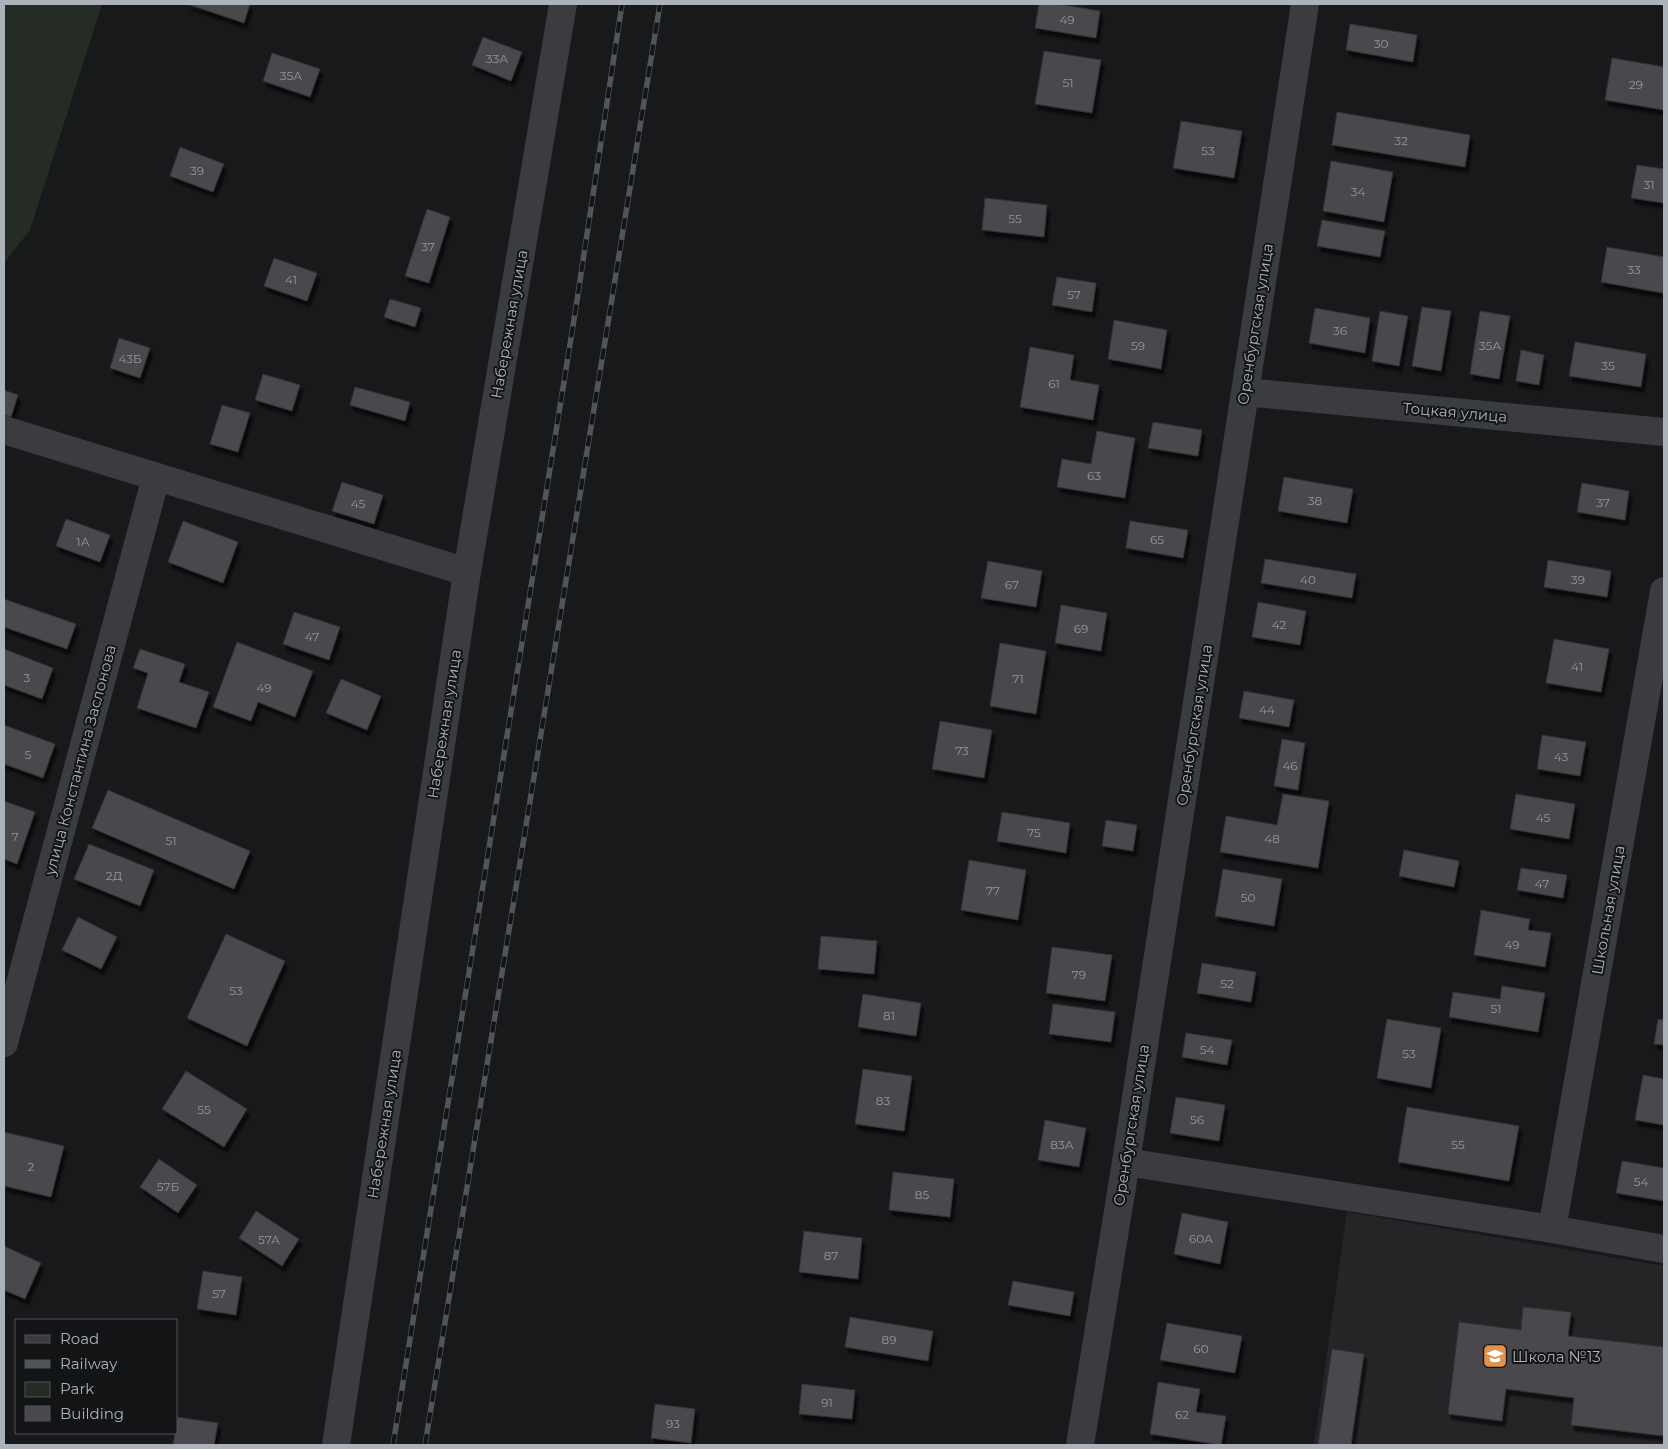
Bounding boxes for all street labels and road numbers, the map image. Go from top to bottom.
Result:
street label: Оренбургская улица [1233,242,1277,406]
street label: Набережная улица [487,248,531,400]
street label: Тоцкая улица [1402,398,1508,426]
street label: улица Константина Заслонова [40,643,120,878]
street label: Оренбургская улица [1172,643,1216,807]
street label: Набережная улица [423,648,465,800]
street label: Школьная улица [1587,844,1629,976]
street label: Оренбургская улица [1109,1043,1153,1207]
street label: Набережная улица [363,1048,405,1200]

